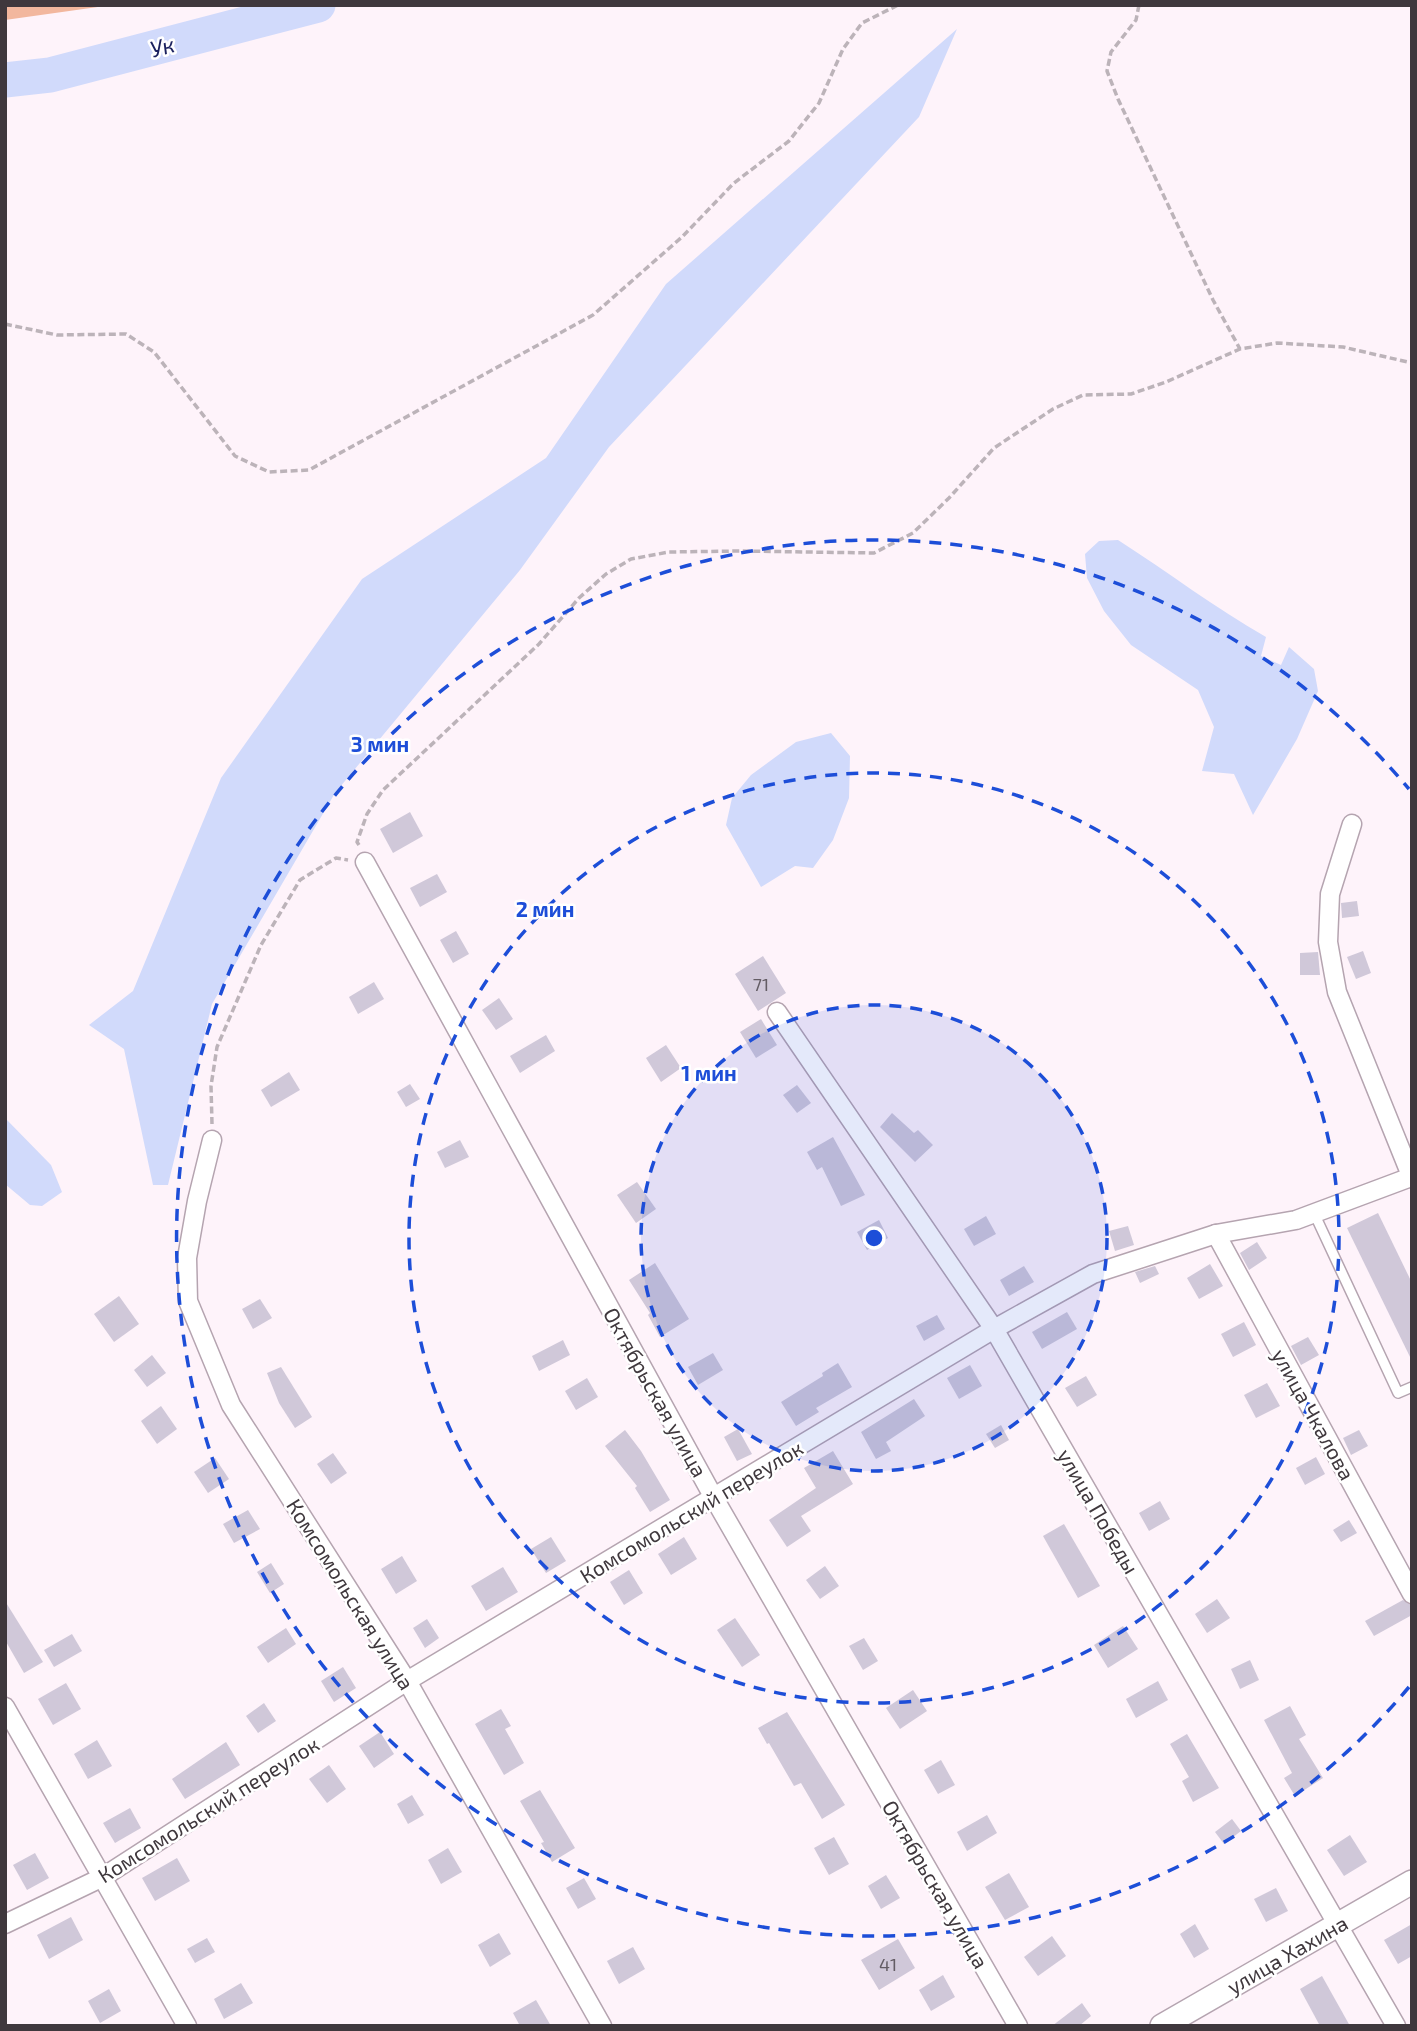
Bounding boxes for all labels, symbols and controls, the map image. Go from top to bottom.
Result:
water label: Ук [147,29,177,63]
text: 3 мин [351,731,409,756]
text: 2 мин [516,896,574,921]
house number: 71 [753,973,769,995]
text: 1 мин [681,1060,737,1085]
centre of rings [862,1226,886,1250]
street label: Октябрьская улица [598,1303,713,1482]
street label: улица Чкалова [1267,1344,1360,1485]
street label: Комсомольский переулок [575,1434,808,1588]
street label: улица Победы [1052,1444,1145,1578]
street label: Комсомольская улица [281,1494,420,1695]
street label: Комсомольский переулок [93,1731,324,1888]
street label: Октябрьская улица [877,1795,994,1973]
street label: улица Хахина [1222,1909,1352,1999]
house number: 41 [879,1953,897,1975]

